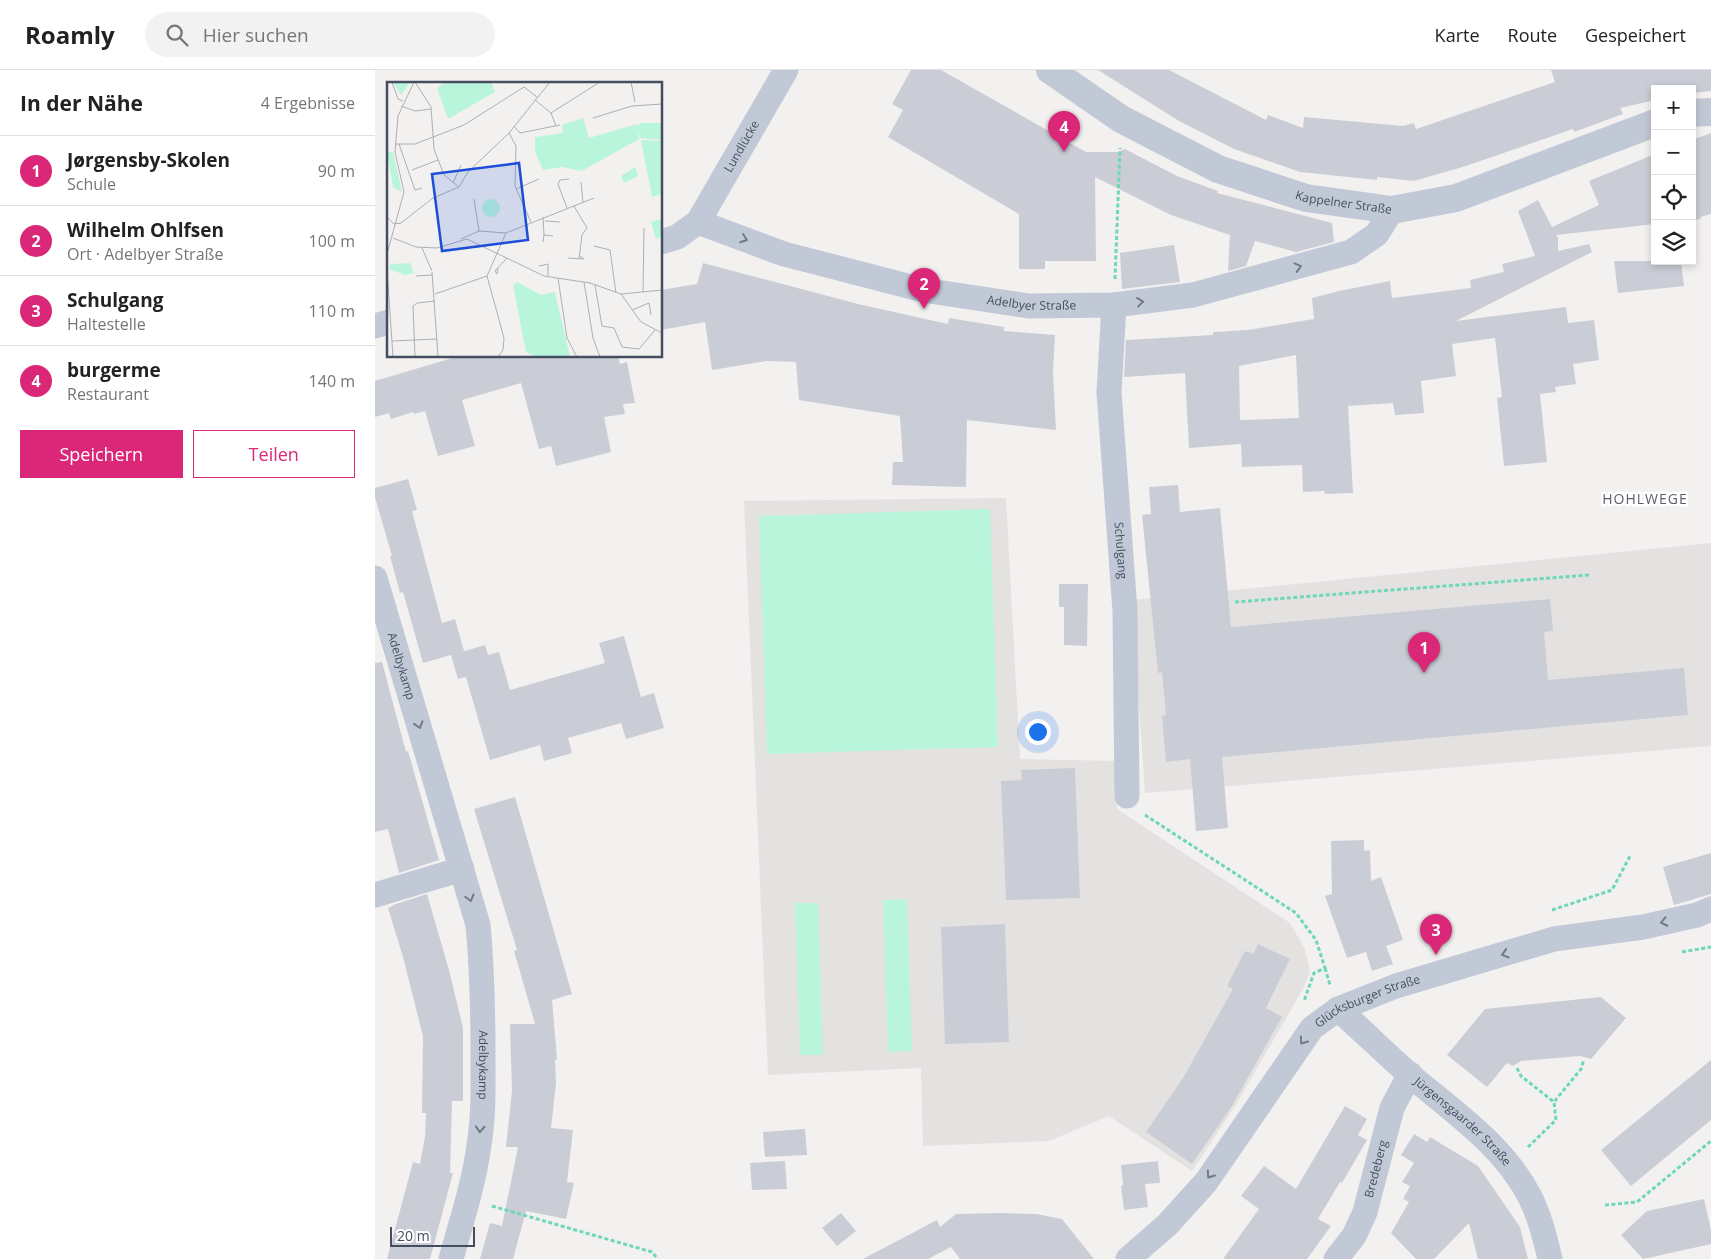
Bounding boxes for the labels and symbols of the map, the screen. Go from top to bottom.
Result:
inset map [387,82,663,358]
pin: 4 [1048,111,1080,152]
street label: Lundlücke [720,117,763,175]
street label: Kappelner Straße [1293,186,1393,218]
one-way arrow [739,233,748,243]
one-way arrow [1294,262,1302,272]
pin: 2 [908,268,940,309]
street label: Adelbyer Straße [986,291,1077,314]
one-way arrow [1136,297,1144,308]
district label: HOHLWEGE [1602,489,1688,508]
street label: Schulgang [1111,521,1132,580]
street label: Adelbykamp [384,630,420,702]
pin: 1 [1408,632,1440,673]
your location [1025,719,1051,745]
one-way arrow [414,721,424,729]
one-way arrow [465,893,475,901]
pin: 3 [1420,914,1452,955]
one-way arrow [1660,916,1669,927]
one-way arrow [1502,948,1510,958]
street label: Glücksburger Straße [1311,970,1422,1032]
street label: Adelbykamp [475,1030,492,1100]
one-way arrow [1300,1036,1309,1045]
street label: Jürgensgaarder Straße [1410,1072,1516,1169]
one-way arrow [475,1125,486,1133]
street label: Bredeberg [1360,1138,1391,1200]
one-way arrow [1207,1170,1217,1179]
scale bar [390,1224,475,1247]

